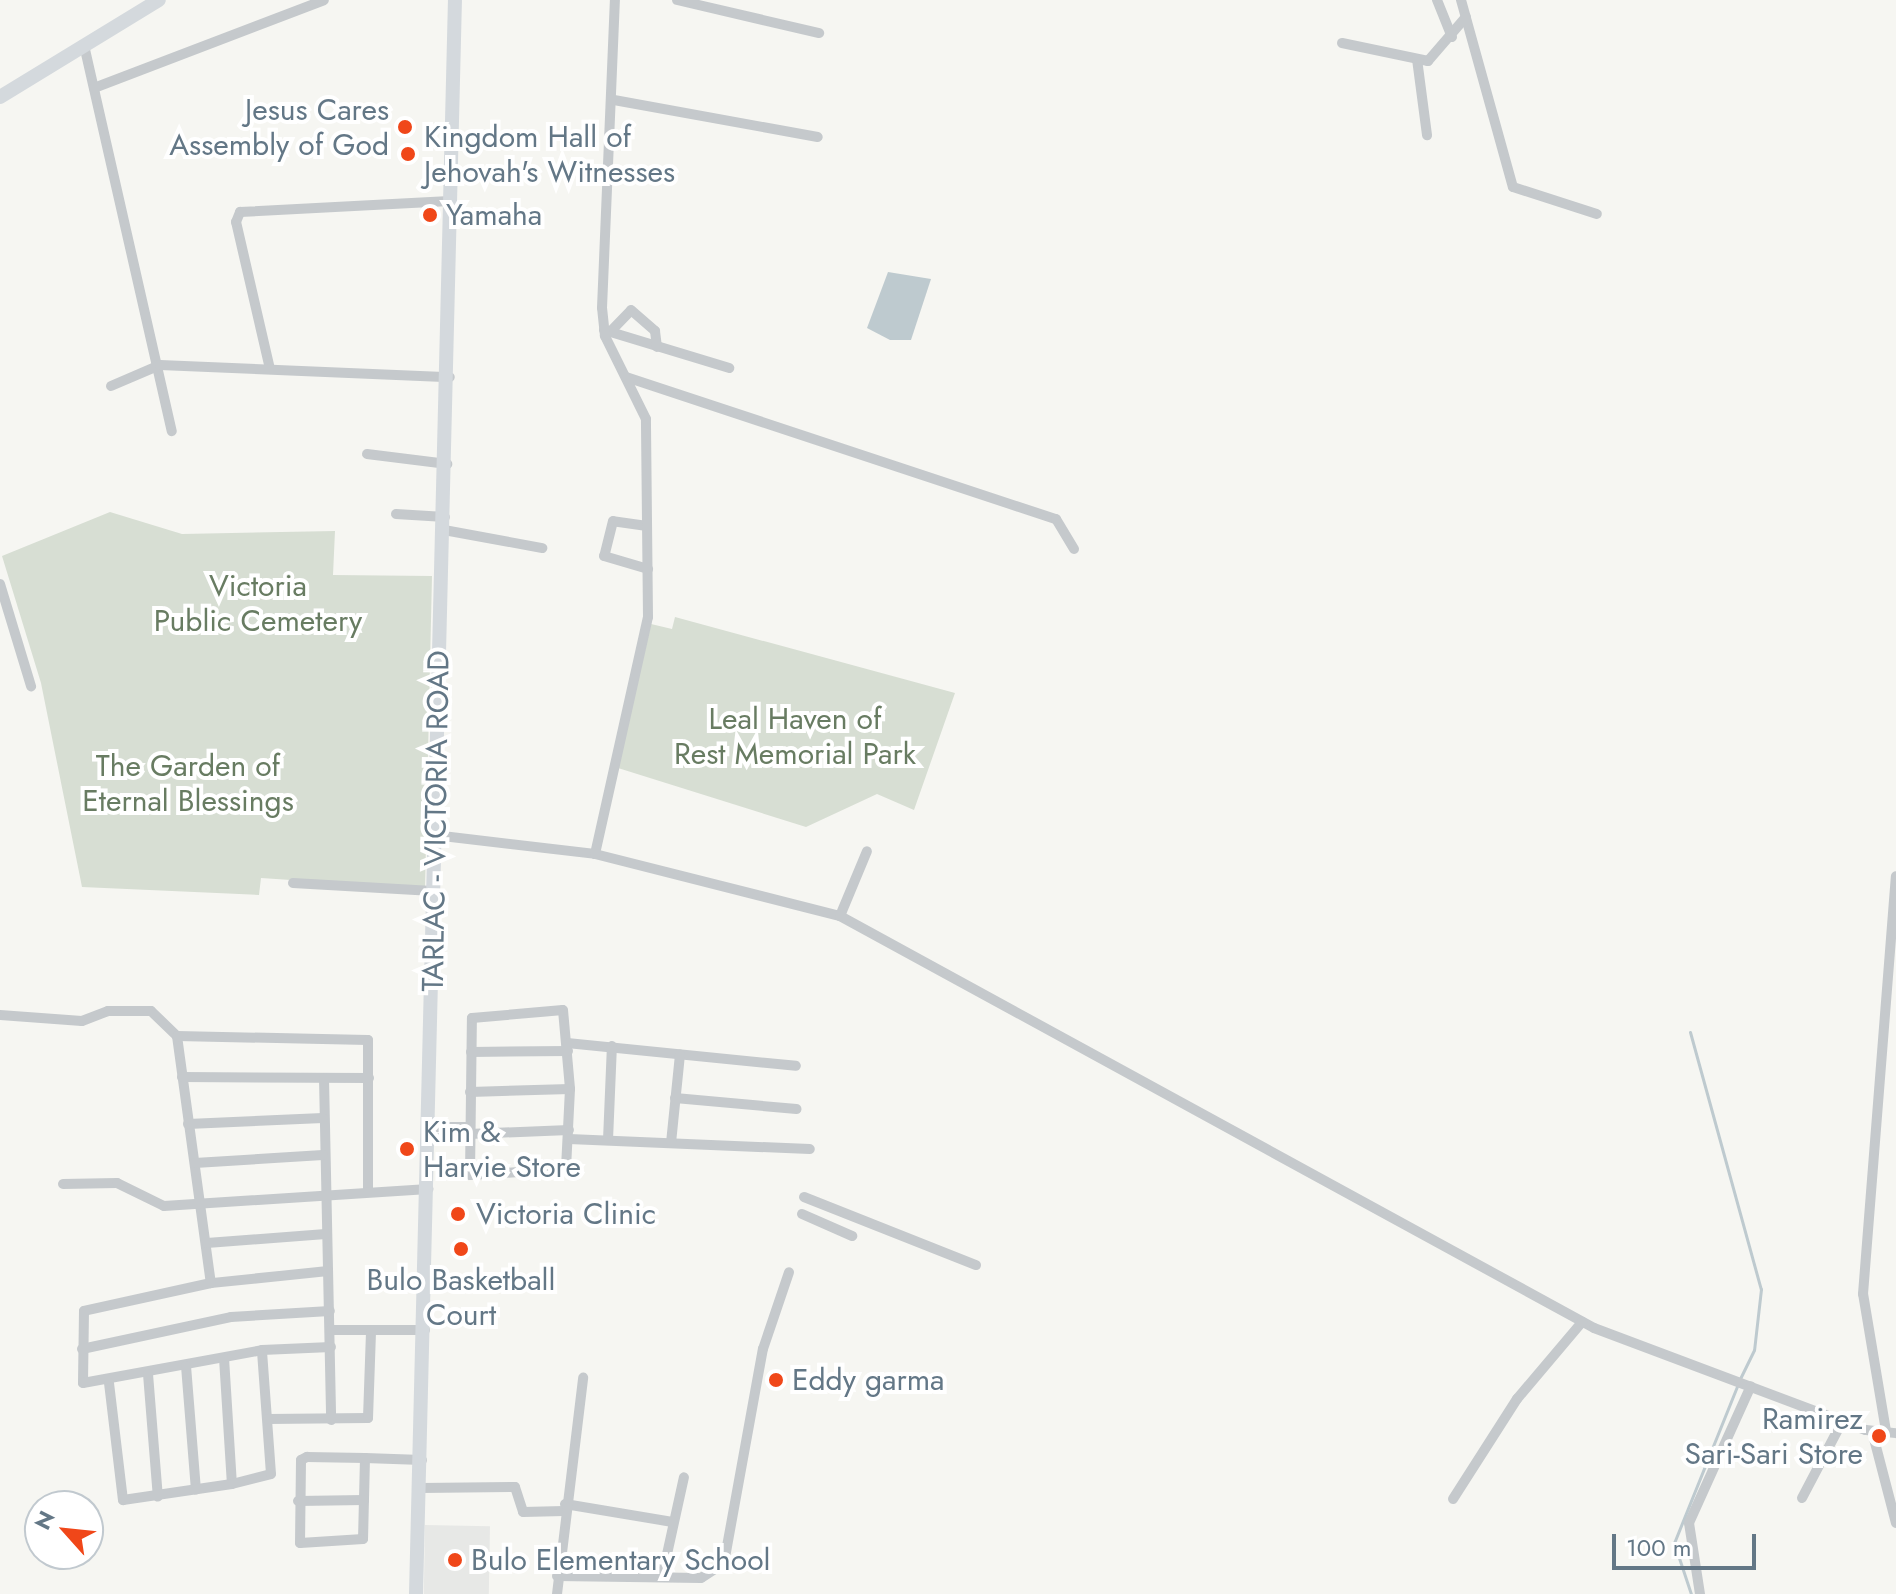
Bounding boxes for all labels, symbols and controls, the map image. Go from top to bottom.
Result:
place label: Jesus Cares Assembly of God [169,92,389,162]
marker: Jesus Cares Assembly of God [396,118,414,136]
place label: Kingdom Hall of Jehovah's Witnesses [424,119,675,190]
marker: Kingdom Hall of Jehovah's Witnesses [399,145,417,163]
place label: Yamaha [446,197,542,233]
marker: Yamaha [421,206,439,224]
park label: Victoria Public Cemetery [154,568,362,638]
street label: TARLAC - VICTORIA ROAD [415,650,457,992]
park label: Leal Haven of Rest Memorial Park [674,701,916,772]
park label: The Garden of Eternal Blessings [82,748,294,818]
place label: Kim & Harvie Store [423,1114,581,1184]
marker: Kim & Harvie Store [398,1140,416,1158]
place label: Victoria Clinic [476,1196,656,1232]
marker: Victoria Clinic [447,1203,469,1225]
marker: Bulo Basketball Court [452,1240,470,1258]
place label: Bulo Basketball Court [367,1262,555,1332]
place label: Eddy garma [792,1362,945,1398]
marker: Eddy garma [767,1371,785,1389]
place label: Ramirez Sari-Sari Store [1684,1401,1863,1472]
marker: Ramirez Sari-Sari Store [1870,1427,1888,1445]
north arrow [24,1490,104,1570]
text: N [26,1505,63,1535]
scale bar [1616,1518,1760,1568]
text: 100 m [1626,1530,1692,1565]
place label: Bulo Elementary School [471,1542,770,1578]
marker: Bulo Elementary School [446,1551,464,1569]

